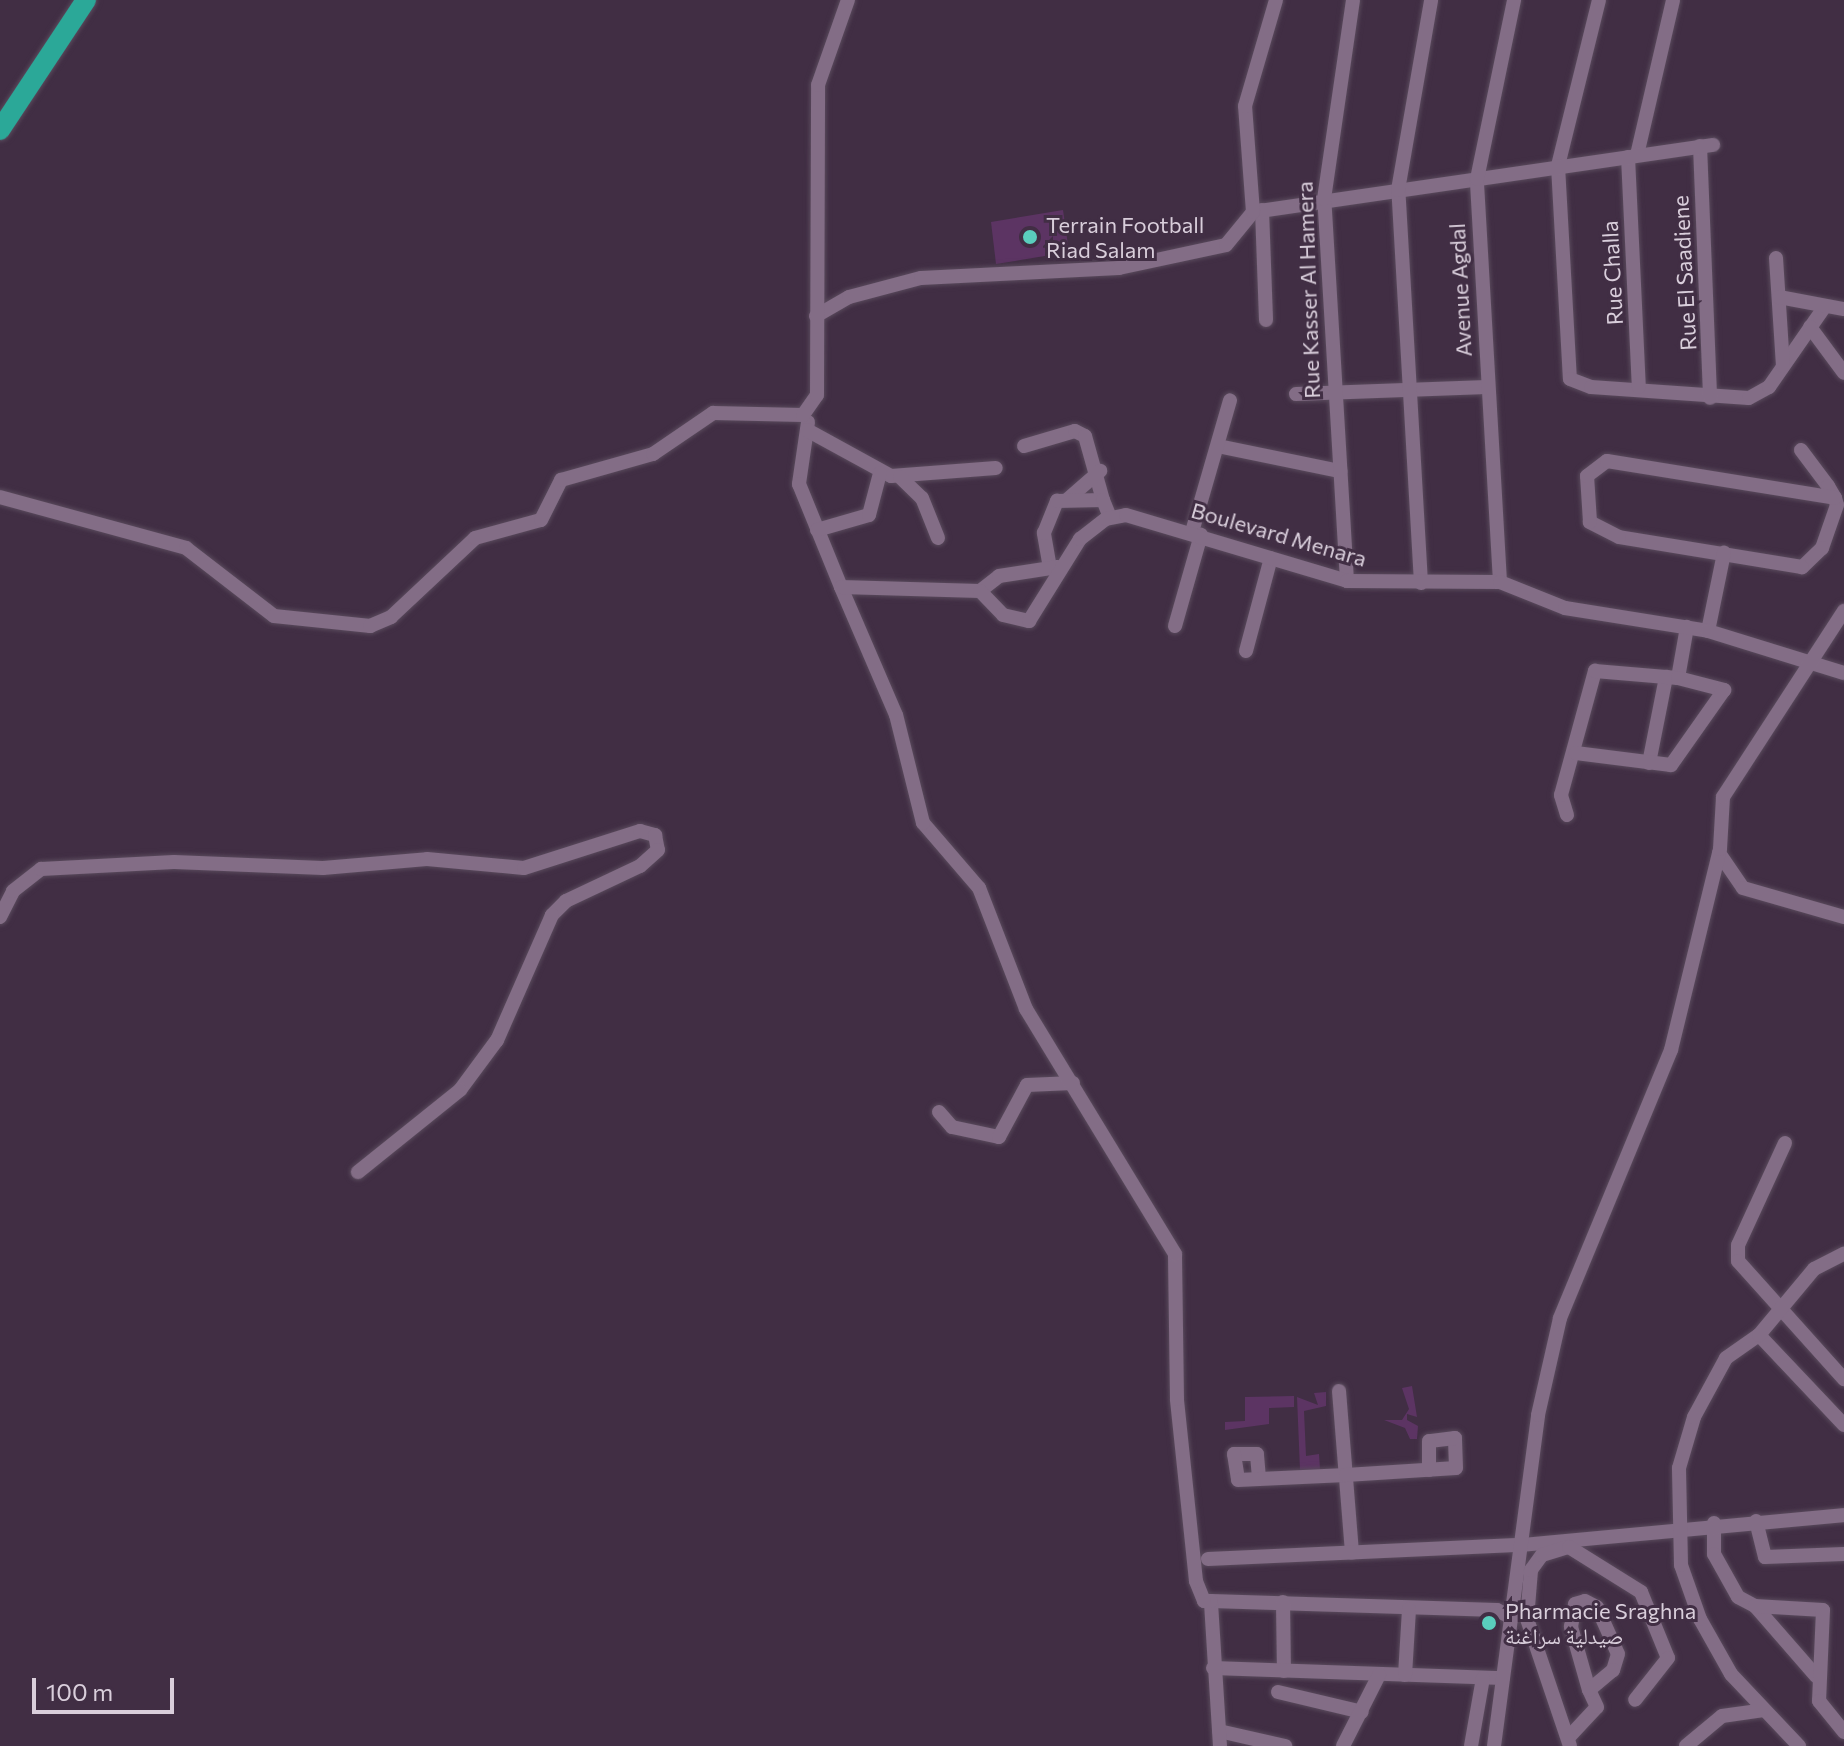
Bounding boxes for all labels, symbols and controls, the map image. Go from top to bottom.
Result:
street label: Rue Kasser Al Hamera [1291,181,1325,399]
street label: Rue El Saadiene [1667,195,1701,351]
place label: Terrain Football Riad Salam [1046,211,1204,262]
street label: Rue Challa [1596,220,1628,326]
street label: Avenue Agdal [1443,223,1477,357]
marker: Terrain Football Riad Salam [1021,228,1039,246]
street label: Boulevard Menara [1188,496,1370,572]
place label: Pharmacie Sraghna صيدلية سراغنة [1505,1597,1696,1648]
marker: Pharmacie Sraghna صيدلية سراغنة [1480,1614,1498,1632]
scale bar [36,1662,178,1712]
text: 100 m [46,1677,113,1706]

